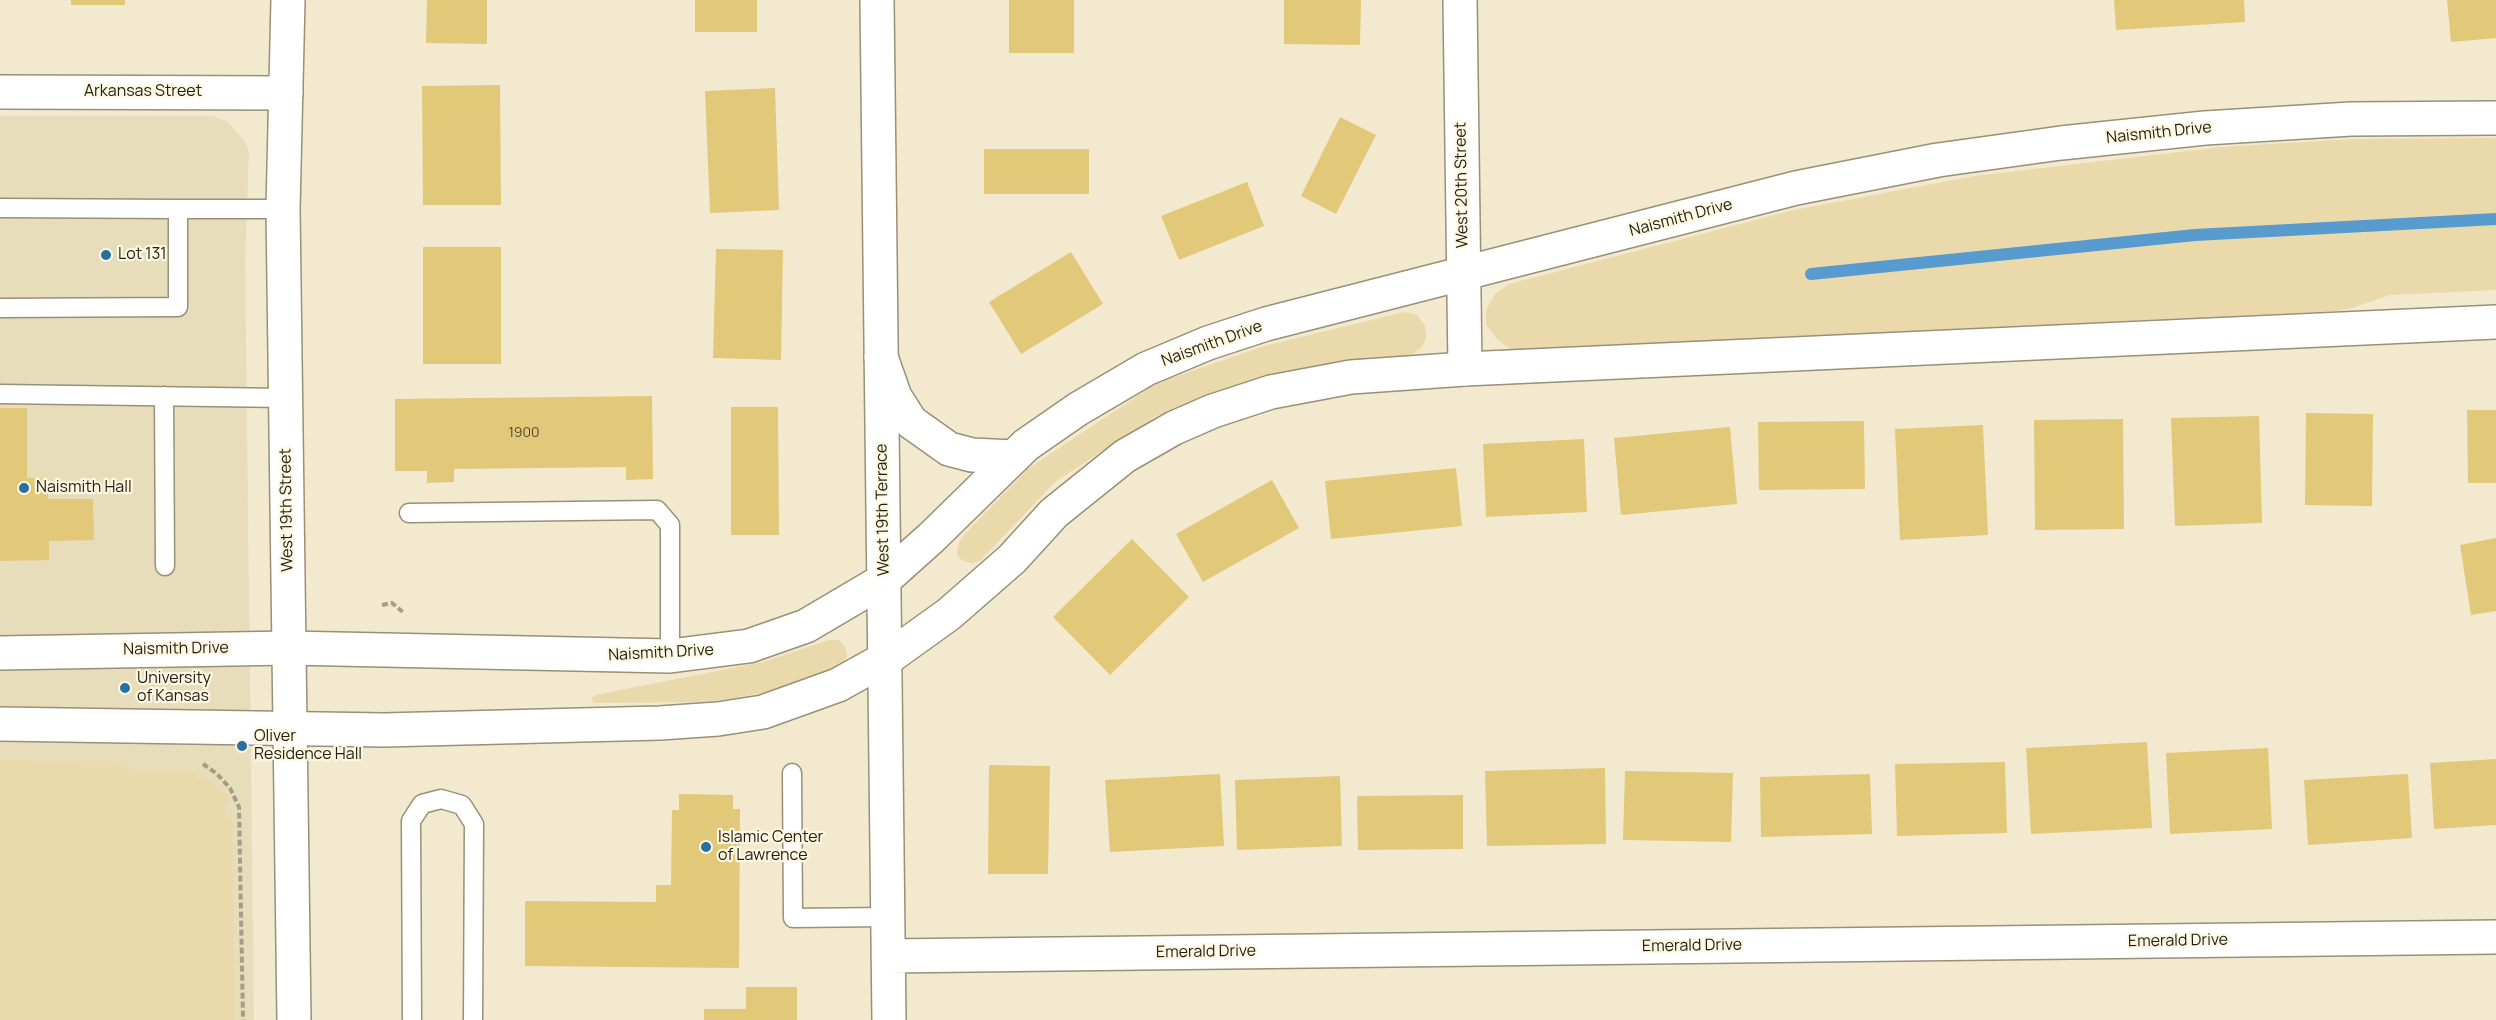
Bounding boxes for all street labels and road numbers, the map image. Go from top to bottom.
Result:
street label: Arkansas Street [84,82,202,102]
street label: Naismith Drive [2105,118,2213,148]
street label: West 20th Street [1451,122,1473,248]
street label: Naismith Drive [1627,195,1735,241]
street label: Naismith Drive [1159,317,1265,371]
street label: West 19th Terrace [872,444,894,576]
street label: West 19th Street [276,448,298,572]
street label: Naismith Drive [123,638,229,660]
street label: Naismith Drive [608,641,714,665]
street label: Emerald Drive [2128,931,2228,951]
street label: Emerald Drive [1642,936,1742,956]
street label: Emerald Drive [1156,942,1256,962]

